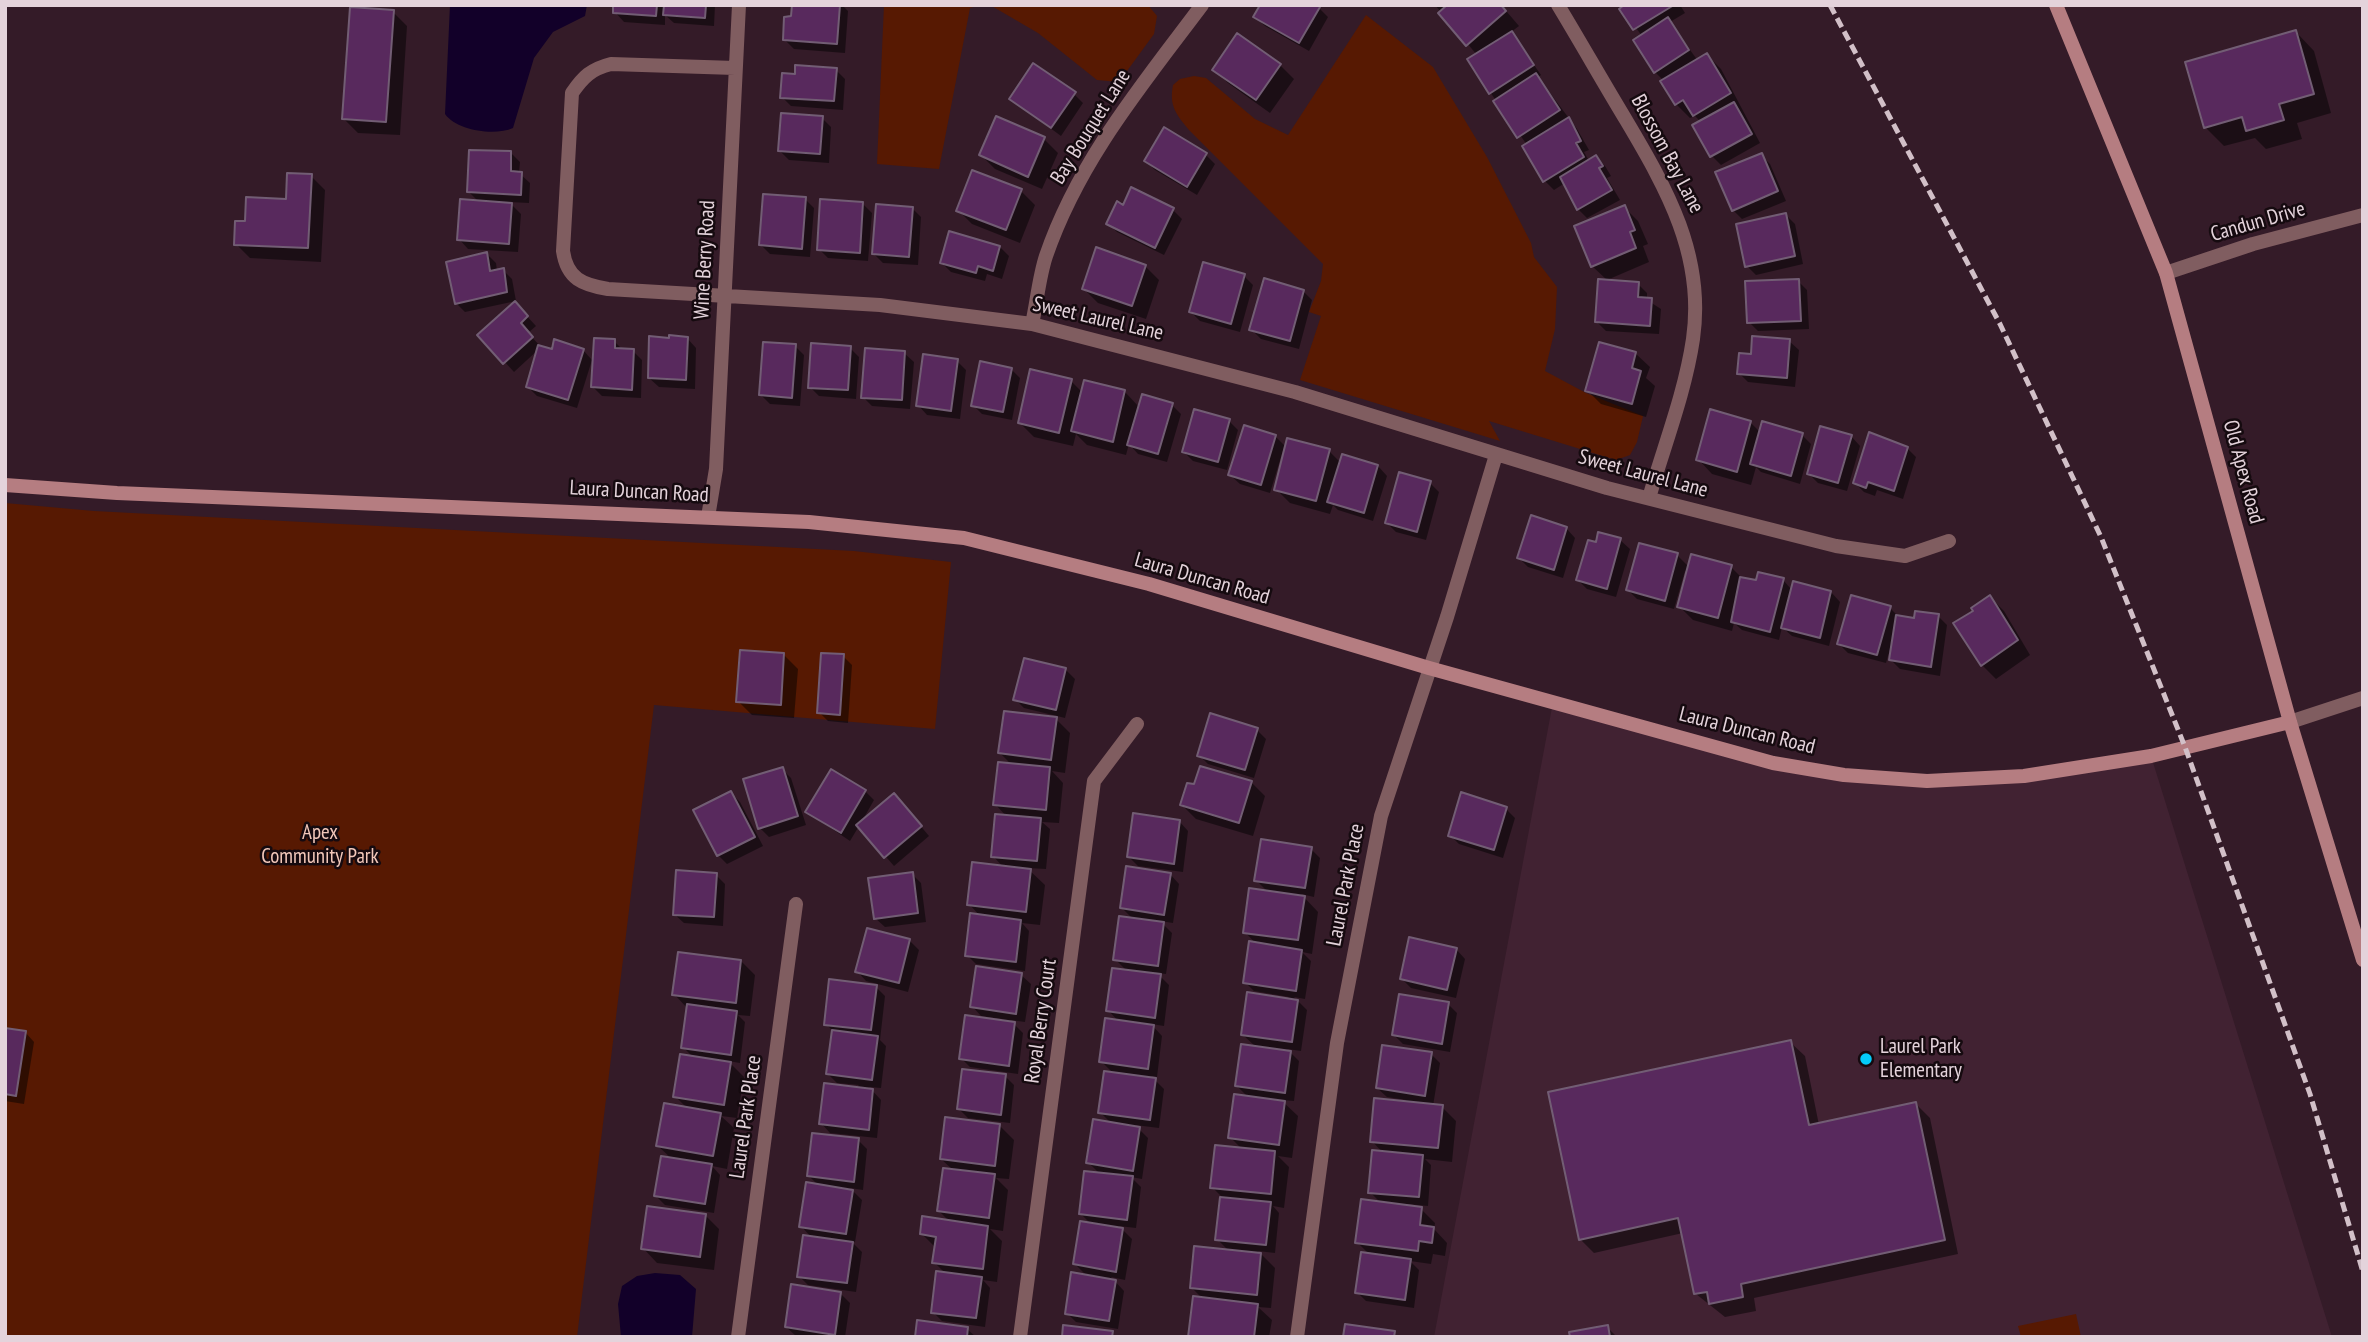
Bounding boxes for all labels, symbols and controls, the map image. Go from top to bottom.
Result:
street label: Bay Bouquet Lane [1046,65,1136,189]
street label: Blossom Bay Lane [1625,90,1709,218]
street label: Candun Drive [2208,197,2308,247]
street label: Wine Berry Road [689,200,721,320]
street label: Sweet Laurel Lane [1030,292,1166,346]
street label: Old Apex Road [2217,417,2269,527]
street label: Sweet Laurel Lane [1575,445,1711,503]
street label: Laura Duncan Road [569,476,709,508]
street label: Laura Duncan Road [1132,548,1272,610]
street label: Laura Duncan Road [1676,702,1818,760]
park label: Apex Community Park [261,820,379,870]
street label: Laurel Park Place [1322,822,1370,948]
street label: Royal Berry Court [1020,957,1062,1085]
place label: Laurel Park Elementary [1880,1034,1962,1084]
marker: Laurel Park Elementary [1858,1051,1874,1067]
street label: Laurel Park Place [725,1054,767,1180]

